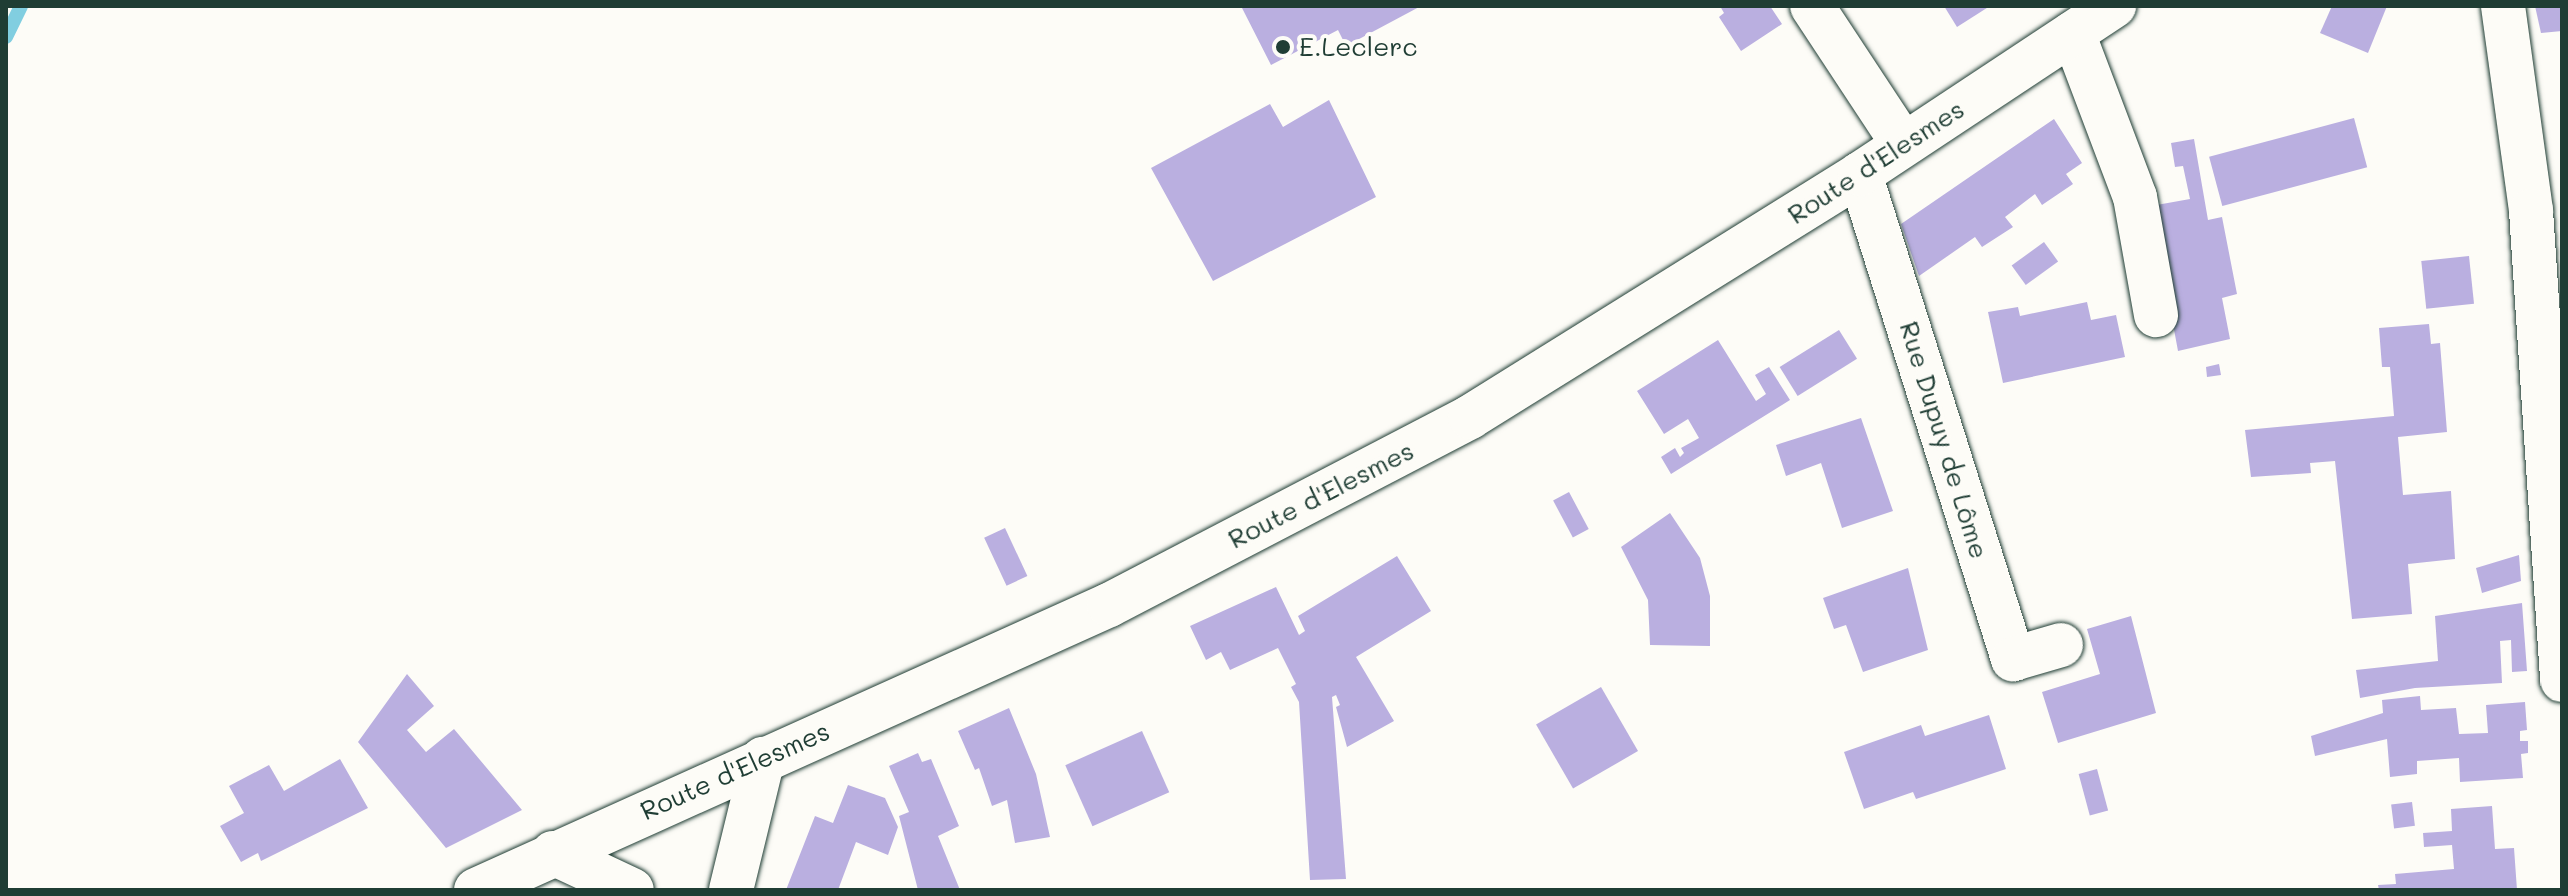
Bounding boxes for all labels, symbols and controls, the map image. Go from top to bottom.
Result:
place label: E.Leclerc [1299,31,1418,63]
marker: E.Leclerc [1274,38,1292,56]
street label: Route d'Elesmes [1782,93,1970,231]
street label: Rue Dupuy de Lôme [1893,318,1995,562]
street label: Route d'Elesmes [1223,435,1419,555]
street label: Route d'Elesmes [635,715,835,827]

